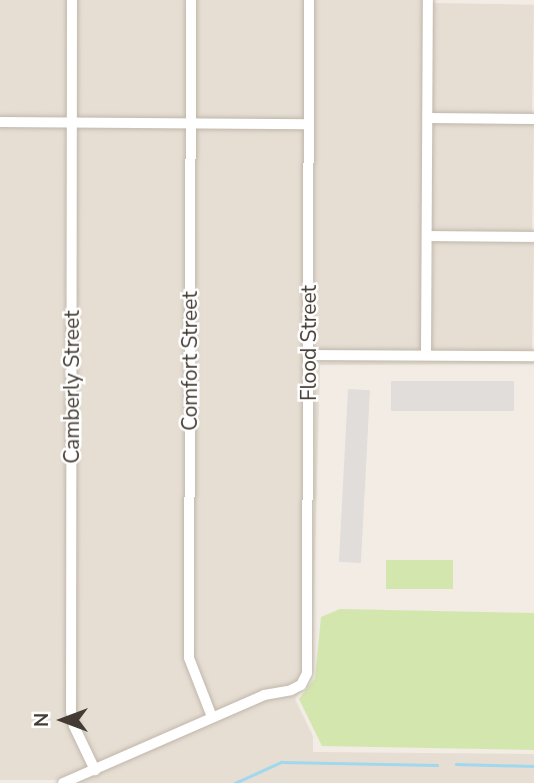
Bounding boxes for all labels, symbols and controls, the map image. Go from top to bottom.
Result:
street label: Flood Street [296,285,322,401]
street label: Comfort Street [177,291,203,431]
street label: Camberly Street [59,310,85,464]
north arrow [28,685,98,755]
text: N [29,713,55,727]

